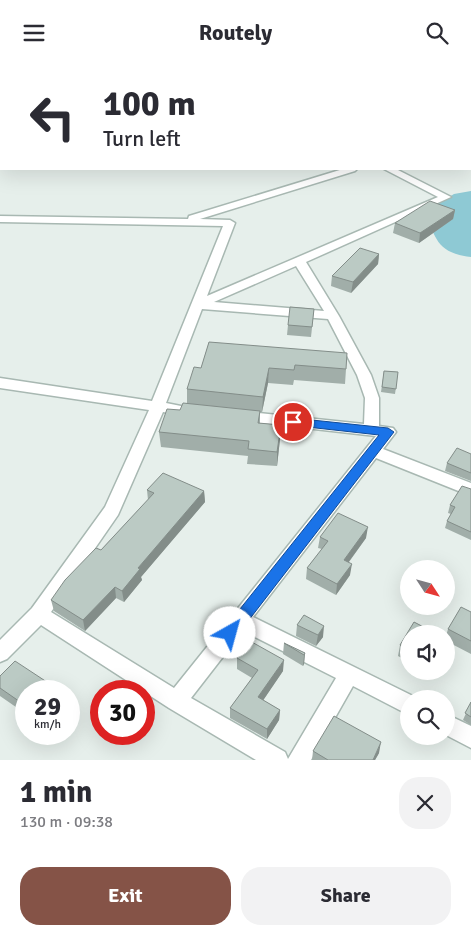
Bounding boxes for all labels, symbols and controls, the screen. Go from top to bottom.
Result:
icon: menu [20,19,48,47]
text: Routely [199,19,272,46]
icon: search [423,19,451,47]
text: 100 m [103,82,196,125]
icon: left [20,85,85,150]
text: Turn left [103,125,181,152]
pin [272,401,314,443]
icon: arrive [279,408,307,436]
north arrow [400,560,455,615]
map controls [400,560,455,745]
position arrow [203,606,255,658]
button: sound [400,625,455,680]
speed limit sign: 30 [90,680,155,745]
button: search [400,690,455,745]
text: 29 [34,691,61,722]
text: km/h [34,717,61,732]
text: 1 min [20,774,92,811]
button: close [399,777,451,829]
text: 130 m · 09:38 [20,812,113,832]
button: Exit [20,867,231,925]
button: Share [241,867,451,925]

